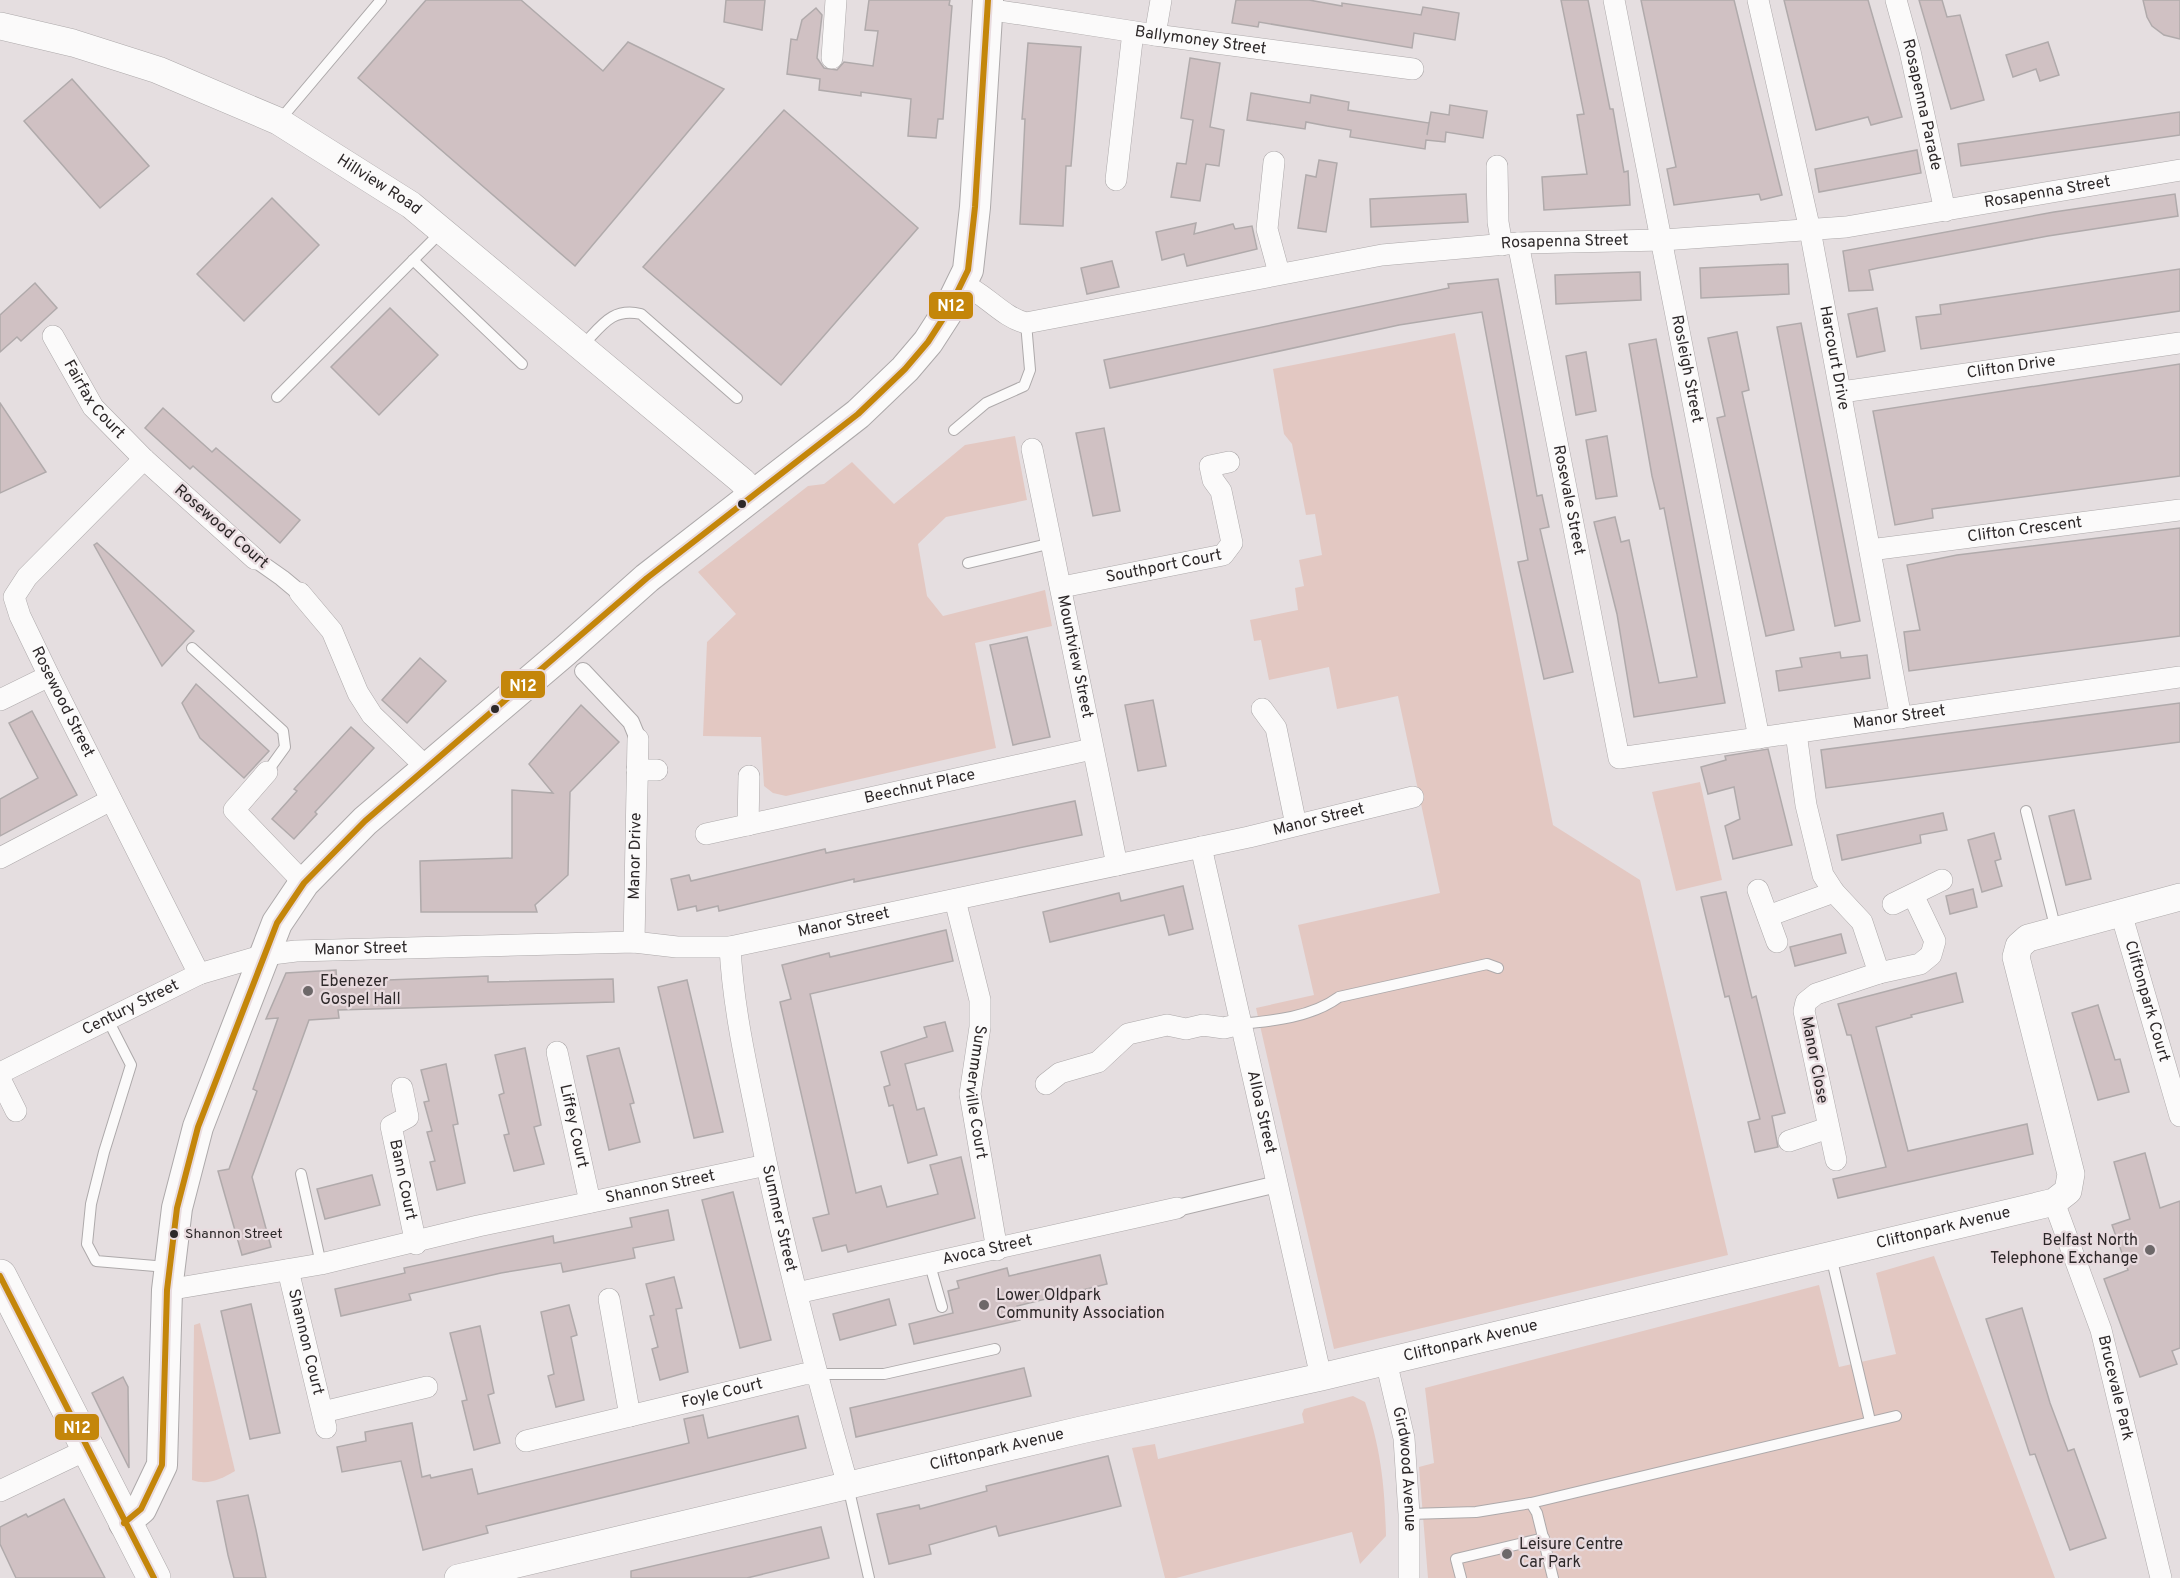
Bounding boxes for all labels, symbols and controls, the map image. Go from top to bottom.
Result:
street label: Ballymoney Street [1133,22,1268,60]
street label: Rosapenna Parade [1897,37,1946,173]
street label: Hillview Road [333,151,425,219]
street label: Rosapenna Street [1983,172,2112,213]
street label: Rosapenna Street [1500,231,1629,254]
line badge: N12 [928,291,974,320]
text: N12 [937,297,965,317]
street label: Harcourt Drive [1814,304,1853,412]
street label: Rosleigh Street [1666,313,1707,425]
street label: Clifton Drive [1965,351,2057,384]
street label: Fairfax Court [59,357,129,443]
street label: Rosevale Street [1548,443,1589,557]
street label: Rosewood Court [170,481,272,573]
unlabelled marker [736,498,748,510]
street label: Clifton Crescent [1966,513,2083,547]
street label: Southport Court [1104,545,1224,588]
street label: Mountview Street [1052,593,1097,720]
street label: Rosewood Street [26,643,98,761]
line badge: N12 [500,670,546,699]
text: N12 [509,677,537,697]
street label: Manor Street [1852,701,1947,734]
unlabelled marker [489,703,501,715]
street label: Beechnut Place [862,765,977,809]
street label: Manor Street [1271,799,1366,841]
street label: Manor Drive [625,812,647,900]
street label: Manor Street [796,903,892,942]
street label: Manor Street [314,938,408,961]
street label: Cliftonpark Court [2120,938,2174,1064]
place label: Ebenezer Gospel Hall [320,972,401,1010]
street label: Century Street [79,976,182,1040]
marker: Ebenezer Gospel Hall [301,984,315,998]
street label: Manor Close [1796,1015,1832,1105]
street label: Summerville Court [960,1024,991,1161]
street label: Alloa Street [1242,1069,1280,1156]
street label: Liffey Court [554,1082,592,1170]
street label: Bann Court [384,1138,421,1222]
street label: Summer Street [757,1163,801,1274]
street label: Shannon Street [604,1166,717,1209]
street label: Cliftonpark Avenue [1874,1203,2012,1254]
place label: Shannon Street [185,1226,283,1243]
marker: Shannon Street [168,1228,180,1240]
street label: Avoca Street [940,1231,1034,1270]
place label: Belfast North Telephone Exchange [1990,1231,2138,1269]
marker: Belfast North Telephone Exchange [2143,1243,2157,1257]
place label: Lower Oldpark Community Association [996,1286,1165,1324]
street label: Shannon Court [283,1287,328,1397]
marker: Lower Oldpark Community Association [977,1298,991,1312]
street label: Cliftonpark Avenue [1402,1316,1540,1367]
street label: Brucevale Park [2093,1333,2137,1443]
street label: Foyle Court [680,1374,765,1413]
street label: Girdwood Avenue [1387,1405,1419,1531]
line badge: N12 [54,1413,100,1441]
text: N12 [63,1419,91,1439]
street label: Cliftonpark Avenue [928,1424,1066,1476]
place label: Leisure Centre Car Park [1519,1535,1623,1573]
marker: Leisure Centre Car Park [1500,1547,1514,1561]

